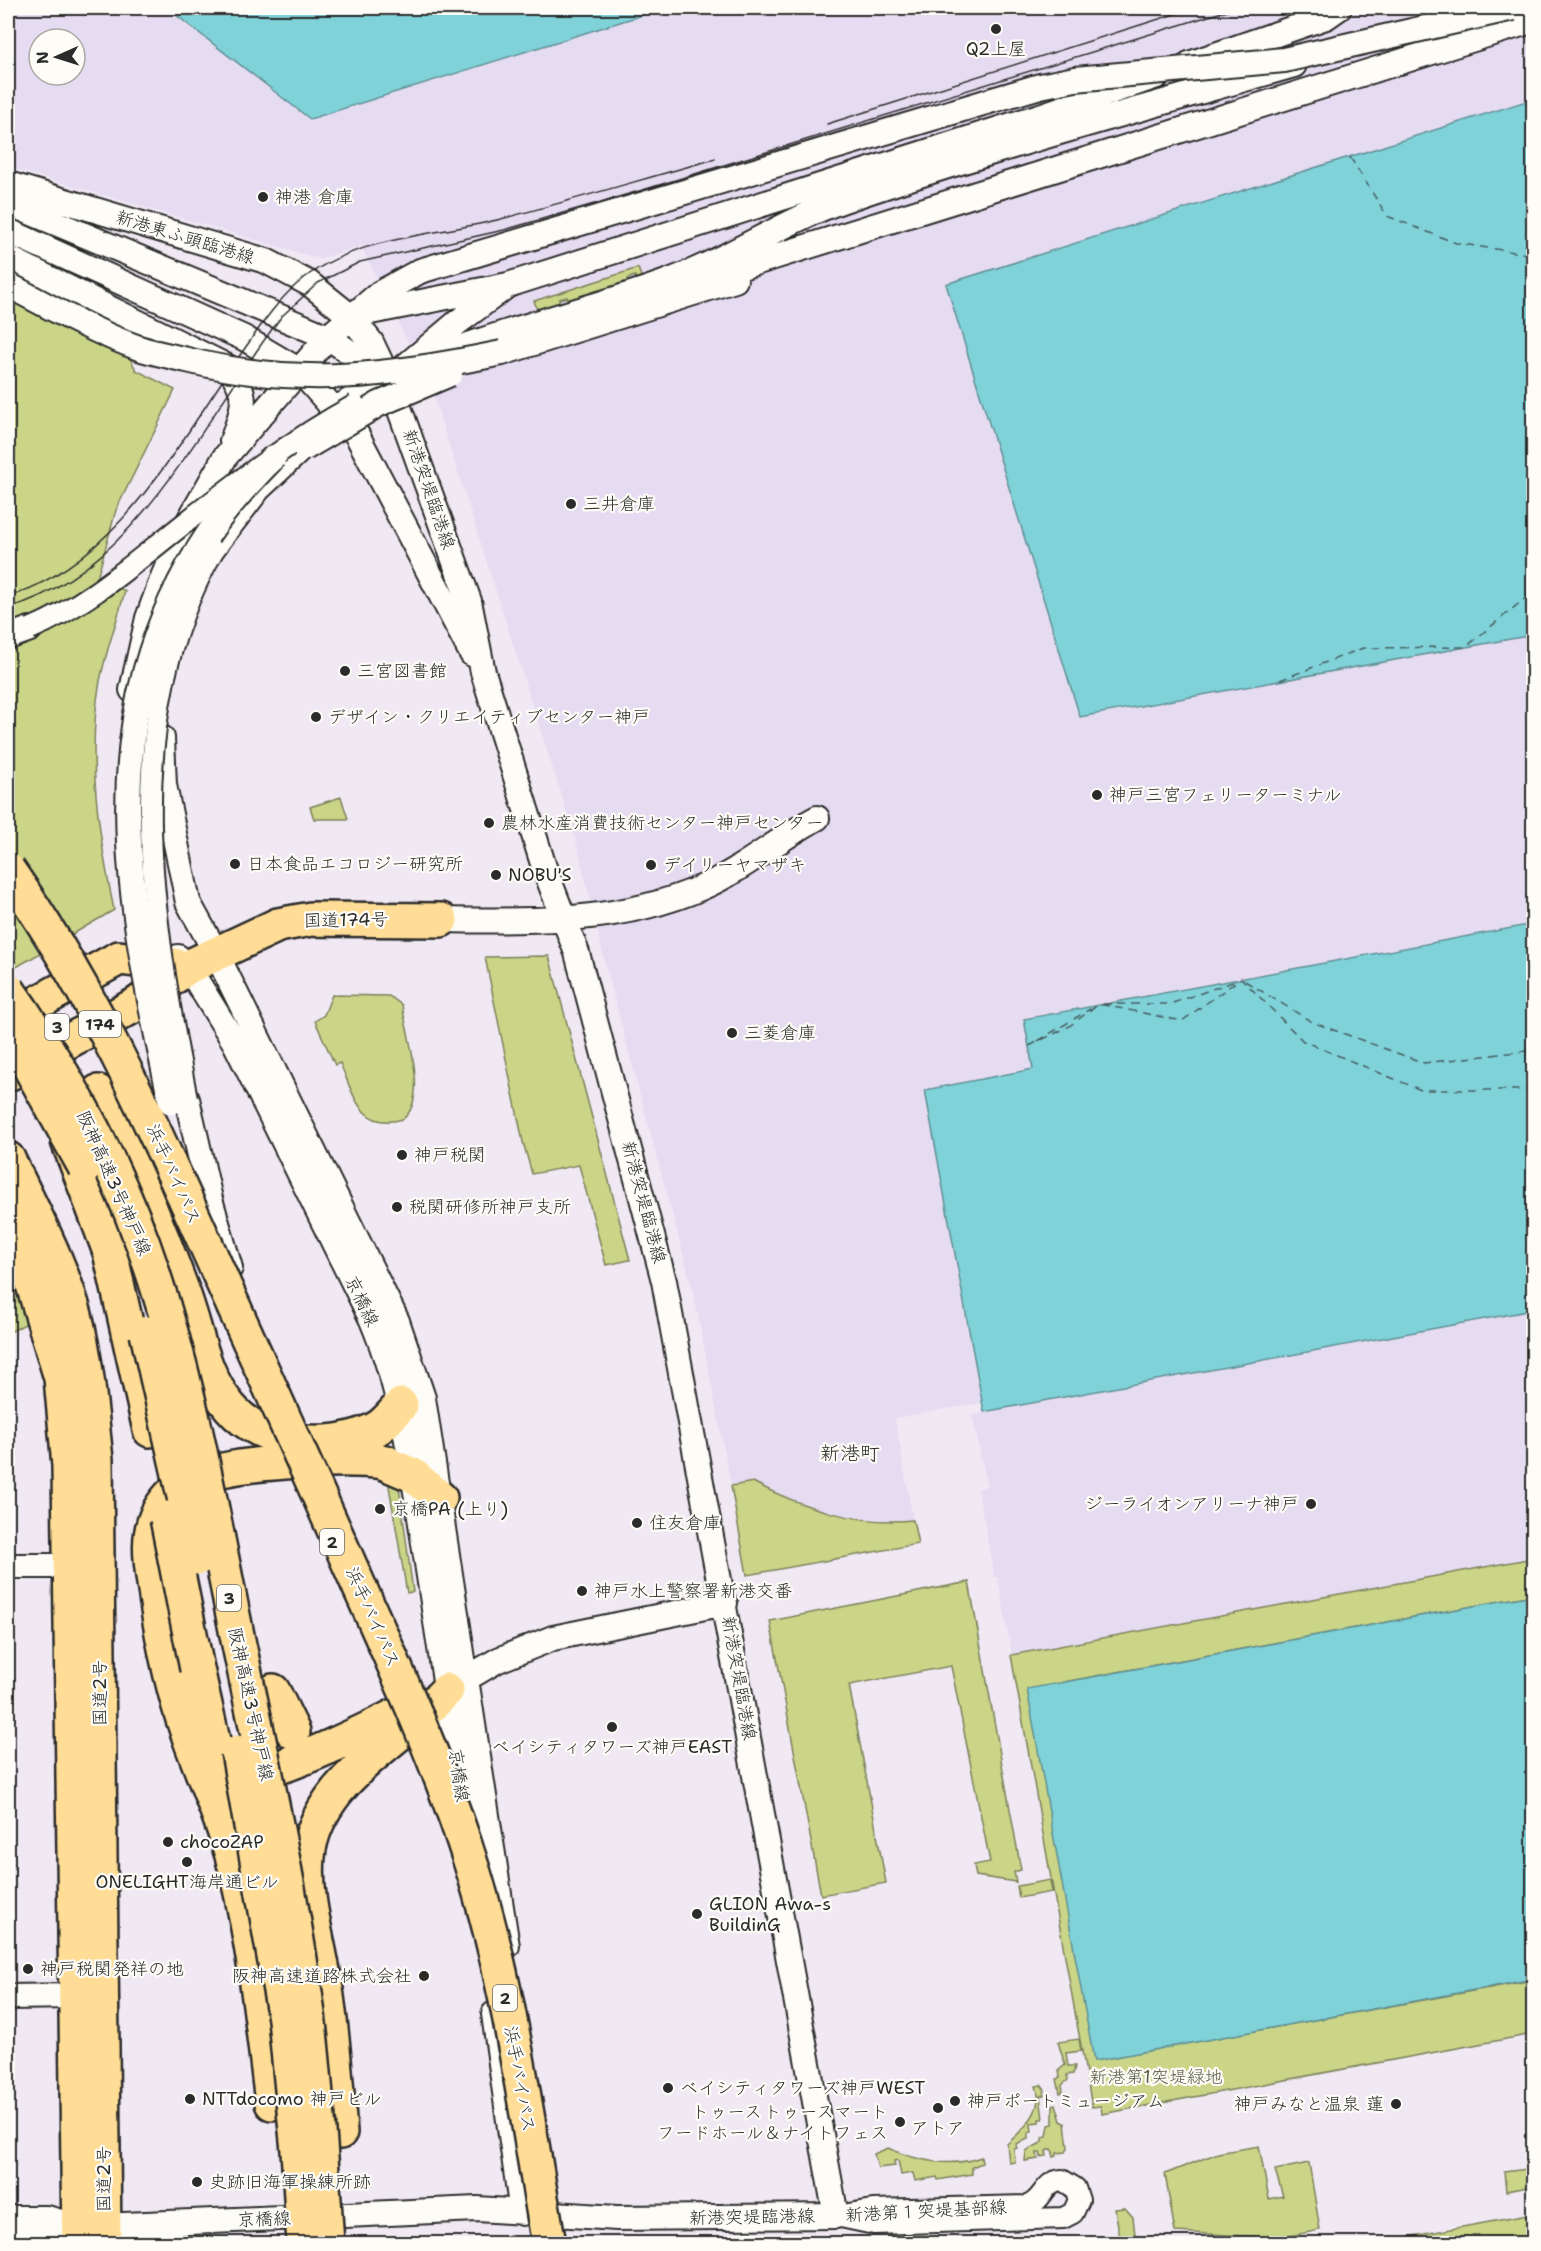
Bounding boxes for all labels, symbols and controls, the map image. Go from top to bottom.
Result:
marker: Q2上屋 [989,22,1003,36]
north arrow [27,27,87,87]
place label: Q2上屋 [966,37,1026,61]
text: N [32,51,53,65]
place label: 神港 倉庫 [275,185,353,209]
marker: 神港 倉庫 [256,190,270,204]
street label: 新港東ふ頭臨港線 [113,204,257,270]
street label: 新港突堤臨港線 [397,426,461,552]
place label: 三井倉庫 [583,492,655,516]
marker: 三井倉庫 [564,497,578,511]
place label: 三宮図書館 [357,659,447,683]
marker: 三宮図書館 [338,664,352,678]
place label: デザイン・クリエイティブセンター神戸 [328,705,650,729]
marker: デザイン・クリエイティブセンター神戸 [309,710,323,724]
place label: 神戸三宮フェリーターミナル [1109,783,1341,807]
marker: 神戸三宮フェリーターミナル [1090,788,1104,802]
place label: 農林水産消費技術センター神戸センター [501,811,824,835]
marker: 農林水産消費技術センター神戸センター [482,816,496,830]
place label: 日本食品エコロジー研究所 [247,852,463,876]
place label: デイリーヤマザキ [663,853,806,877]
marker: 日本食品エコロジー研究所 [228,857,242,871]
marker: デイリーヤマザキ [644,858,658,872]
place label: NOBU'S [508,863,572,887]
marker: NOBU'S [489,868,503,882]
street label: 国道174号 [303,907,389,933]
road number: 174 [79,1011,121,1037]
road number: 3 [45,1014,69,1040]
place label: 三菱倉庫 [744,1021,816,1045]
marker: 三菱倉庫 [725,1026,739,1040]
street label: 阪神高速3号神戸線 [71,1107,157,1259]
street label: 浜手バイパス [141,1120,207,1228]
street label: 新港突堤臨港線 [616,1138,672,1266]
place label: 神戸税関 [414,1143,486,1167]
marker: 神戸税関 [395,1148,409,1162]
place label: 税関研修所神戸支所 [409,1195,571,1219]
marker: 税関研修所神戸支所 [390,1200,404,1214]
street label: 京橋線 [339,1271,385,1331]
district label: 新港町 [820,1440,880,1466]
place label: ジーライオンアリーナ神戸 [1084,1492,1299,1516]
place label: 京橋PA (上り) [392,1497,508,1521]
marker: ジーライオンアリーナ神戸 [1304,1497,1318,1511]
marker: 京橋PA (上り) [373,1502,387,1516]
place label: 住友倉庫 [649,1511,721,1535]
marker: 住友倉庫 [630,1516,644,1530]
road number: 2 [320,1529,344,1555]
street label: 浜手バイパス [340,1563,406,1671]
place label: 神戸水上警察署新港交番 [594,1579,792,1603]
marker: 神戸水上警察署新港交番 [575,1584,589,1598]
road number: 3 [217,1585,241,1611]
street label: 新港突堤臨港線 [716,1614,762,1742]
street label: 阪神高速3号神戸線 [223,1625,279,1783]
street label: 国道2号 [88,1660,112,1726]
marker: ベイシティタワーズ神戸EAST [605,1720,619,1734]
place label: ベイシティタワーズ神戸EAST [492,1735,732,1759]
street label: 京橋線 [443,1747,475,1803]
place label: chocoZAP [180,1830,264,1854]
marker: chocoZAP [161,1835,175,1849]
marker: ONELIGHT海岸通ビル [180,1855,194,1869]
place label: ONELIGHT海岸通ビル [95,1870,279,1894]
place label: GLION Awa‐s BuildinG [709,1892,831,1937]
marker: GLION Awa‐s BuildinG [690,1907,704,1921]
place label: 神戸税関発祥の地 [40,1957,184,1981]
marker: 神戸税関発祥の地 [21,1962,35,1976]
place label: 阪神高速道路株式会社 [232,1964,412,1988]
marker: 阪神高速道路株式会社 [417,1969,431,1983]
road number: 2 [493,1985,517,2011]
street label: 浜手バイパス [499,2024,541,2134]
park label: 新港第1突堤緑地 [1089,2065,1223,2089]
place label: ベイシティタワーズ神戸WEST [680,2076,925,2100]
marker: ベイシティタワーズ神戸WEST [661,2081,675,2095]
place label: NTTdocomo 神戸ビル [202,2087,381,2111]
place label: 神戸ポートミュージアム [967,2089,1165,2113]
marker: NTTdocomo 神戸ビル [183,2092,197,2106]
place label: 神戸みなと温泉 蓮 [1234,2092,1384,2116]
marker: 神戸ポートミュージアム [948,2094,962,2108]
marker: 神戸みなと温泉 蓮 [1389,2097,1403,2111]
place label: トゥーストゥースマート フードホール＆ナイトフェス [657,2100,888,2145]
marker: アトア [931,2101,945,2115]
marker: トゥーストゥースマート フードホール＆ナイトフェス [893,2115,907,2129]
place label: アトア [911,2116,965,2140]
street label: 国道2号 [92,2146,116,2212]
place label: 史跡旧海軍操練所跡 [209,2170,371,2194]
marker: 史跡旧海軍操練所跡 [190,2175,204,2189]
street label: 新港第１突堤基部線 [844,2195,1008,2227]
street label: 新港突堤臨港線 [689,2204,815,2230]
street label: 京橋線 [237,2206,291,2232]

